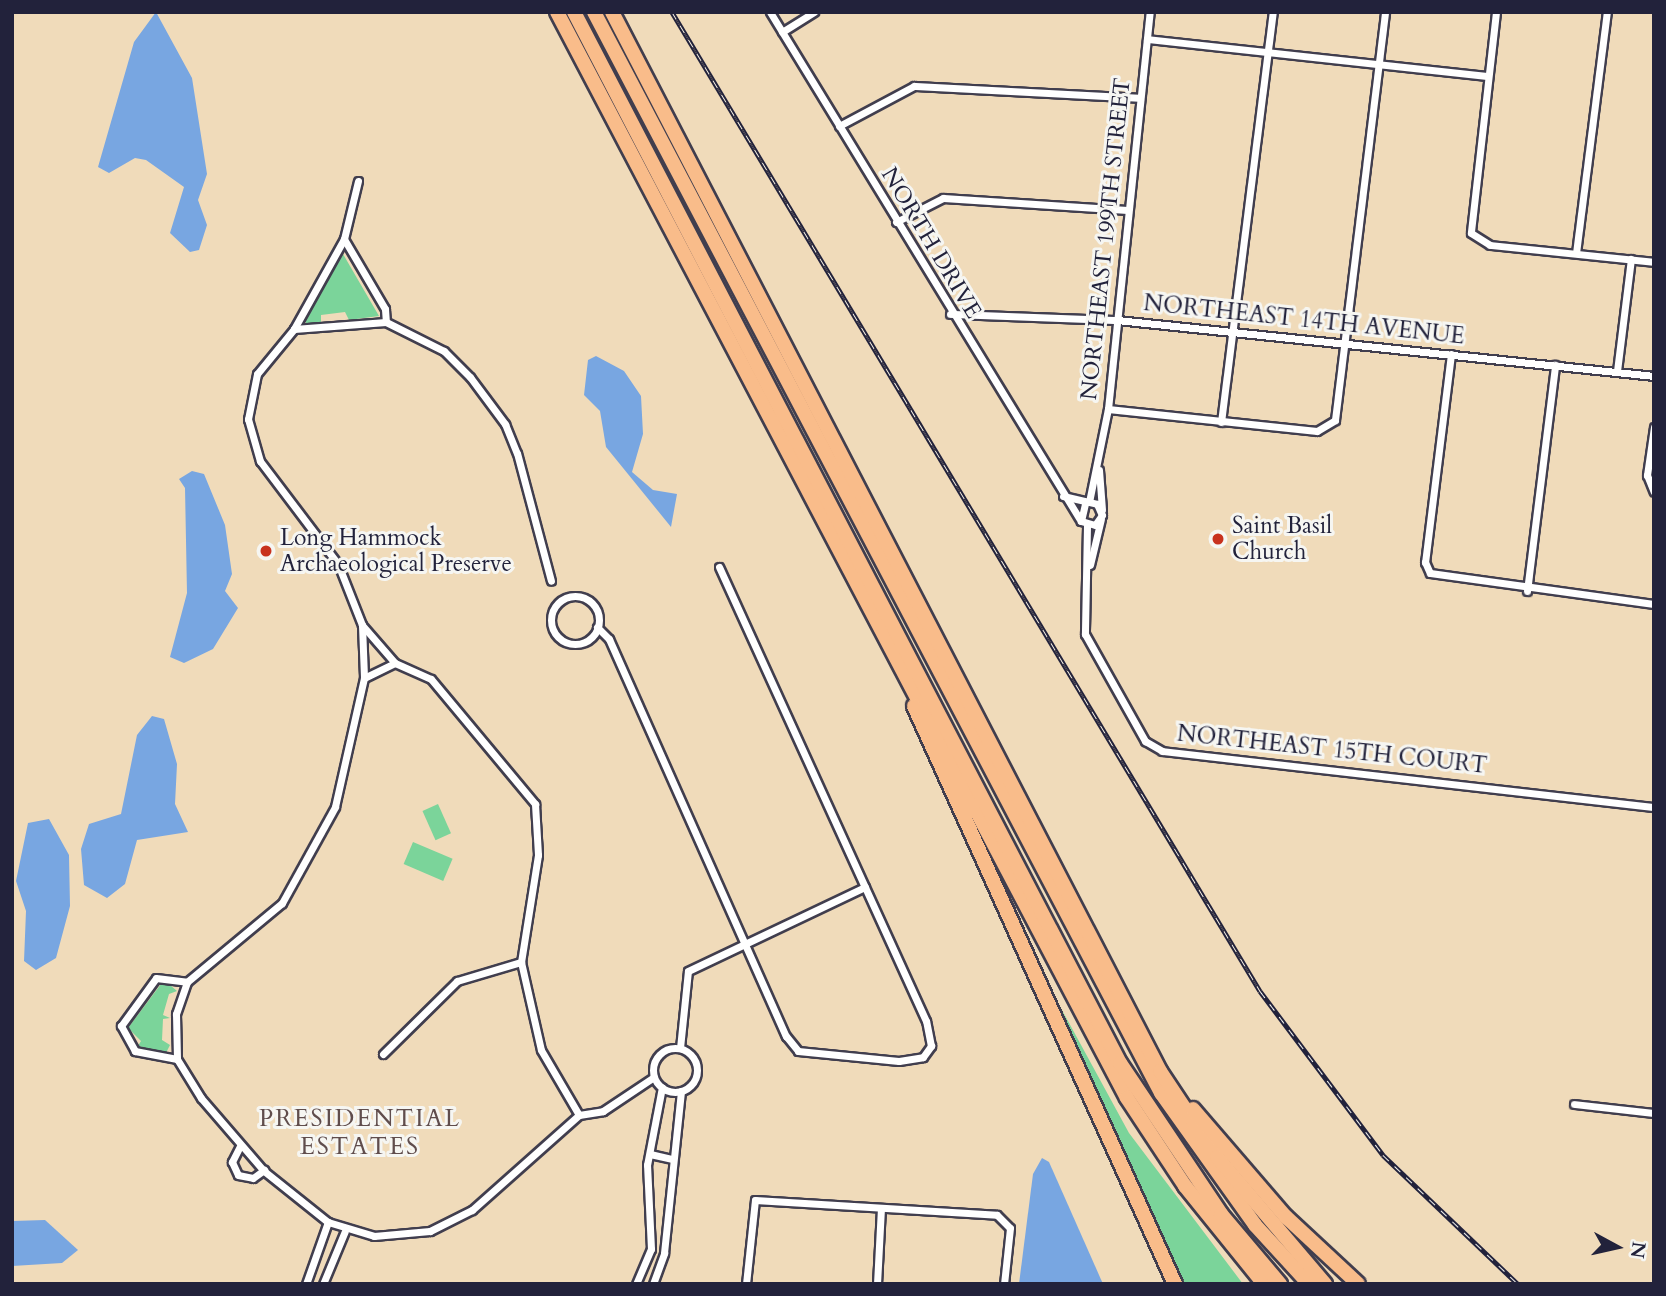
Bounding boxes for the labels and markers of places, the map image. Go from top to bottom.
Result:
place label: Saint Basil Church [1232,512,1332,566]
place label: Long Hammock Archaeological Preserve [280,524,512,578]
marker: Saint Basil Church [1210,531,1226,547]
marker: Long Hammock Archaeological Preserve [258,543,274,559]

